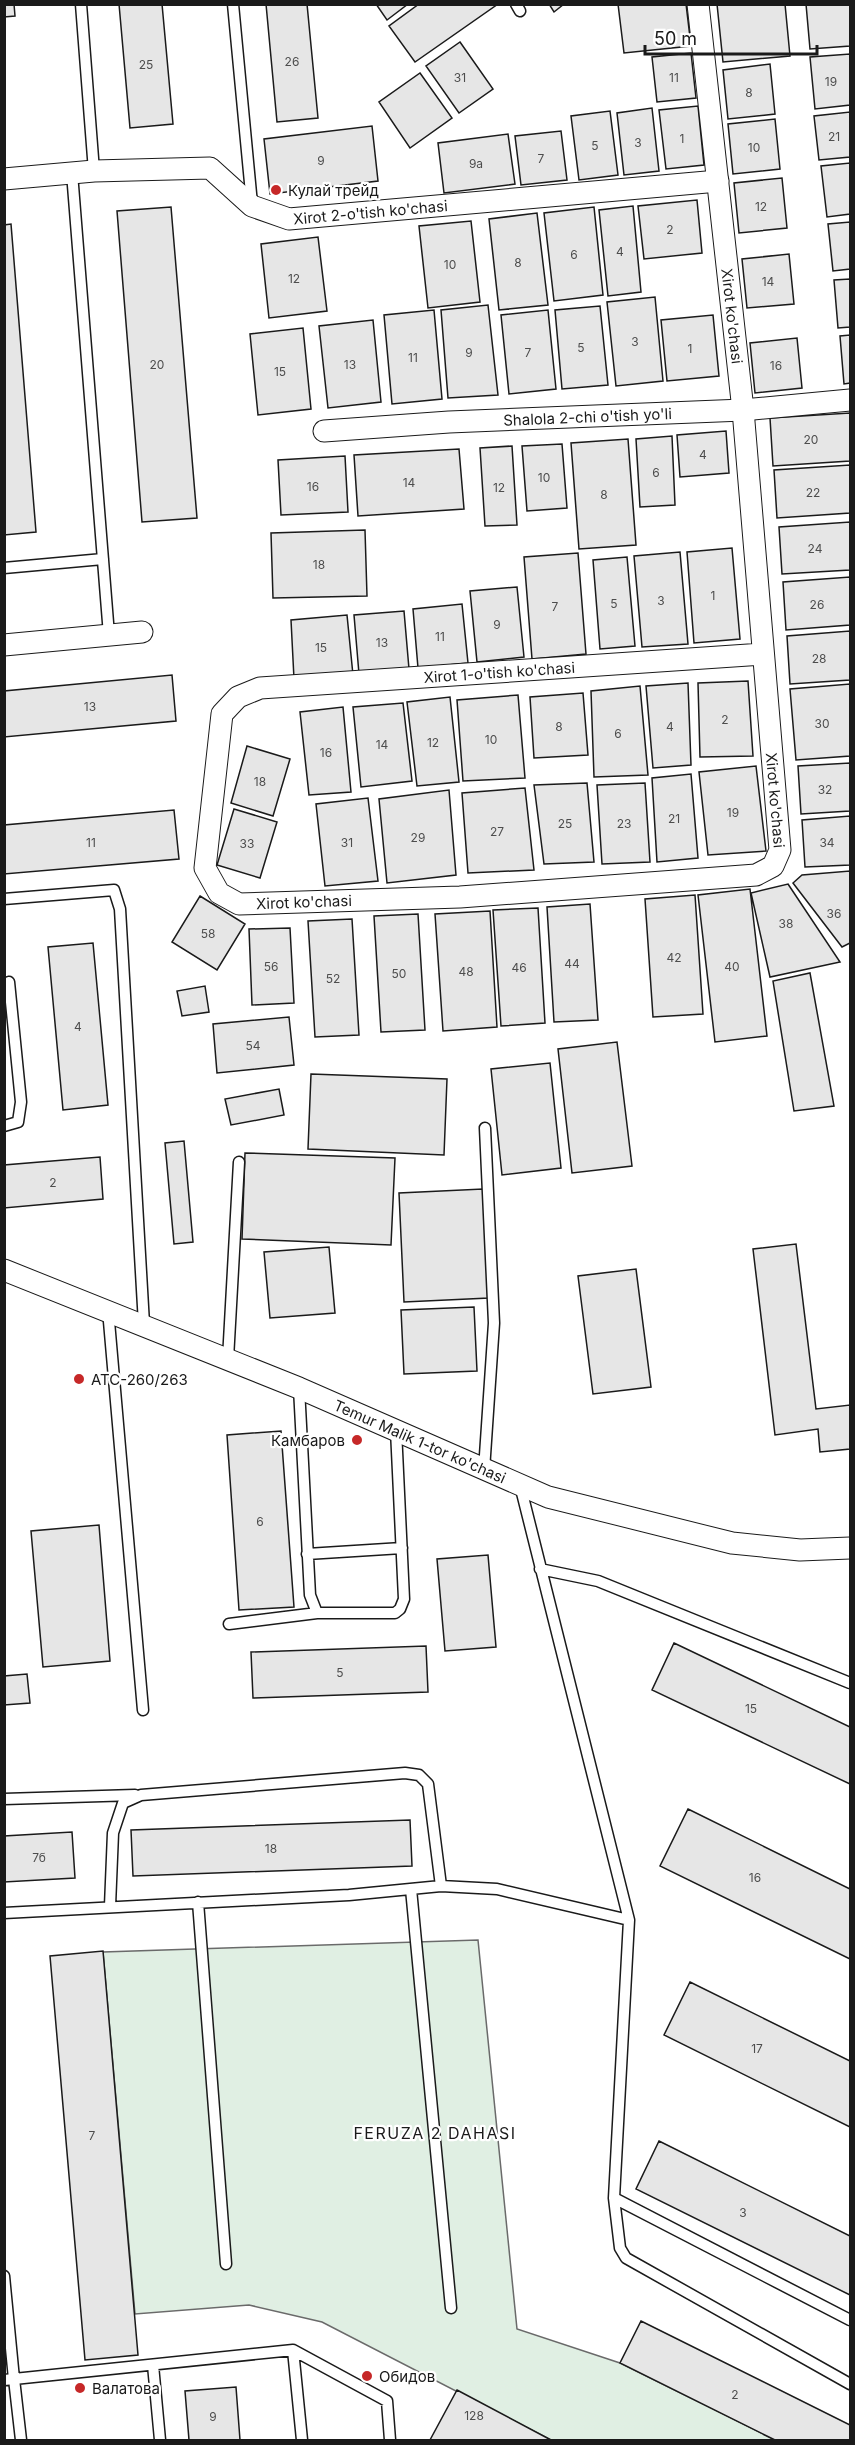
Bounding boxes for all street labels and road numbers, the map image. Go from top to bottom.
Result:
street label: Xirot 2-o'tish ko'chasi [293,195,448,228]
street label: Xirot ko'chasi [718,267,747,365]
street label: Shalola 2-chi o'tish yo'li [503,403,672,429]
street label: Xirot 1-o'tish ko'chasi [423,657,576,686]
street label: Xirot ko'chasi [762,752,789,849]
street label: Xirot ko'chasi [256,891,352,913]
street label: Temur Malik 1-tor ko'chasi [331,1395,509,1487]

